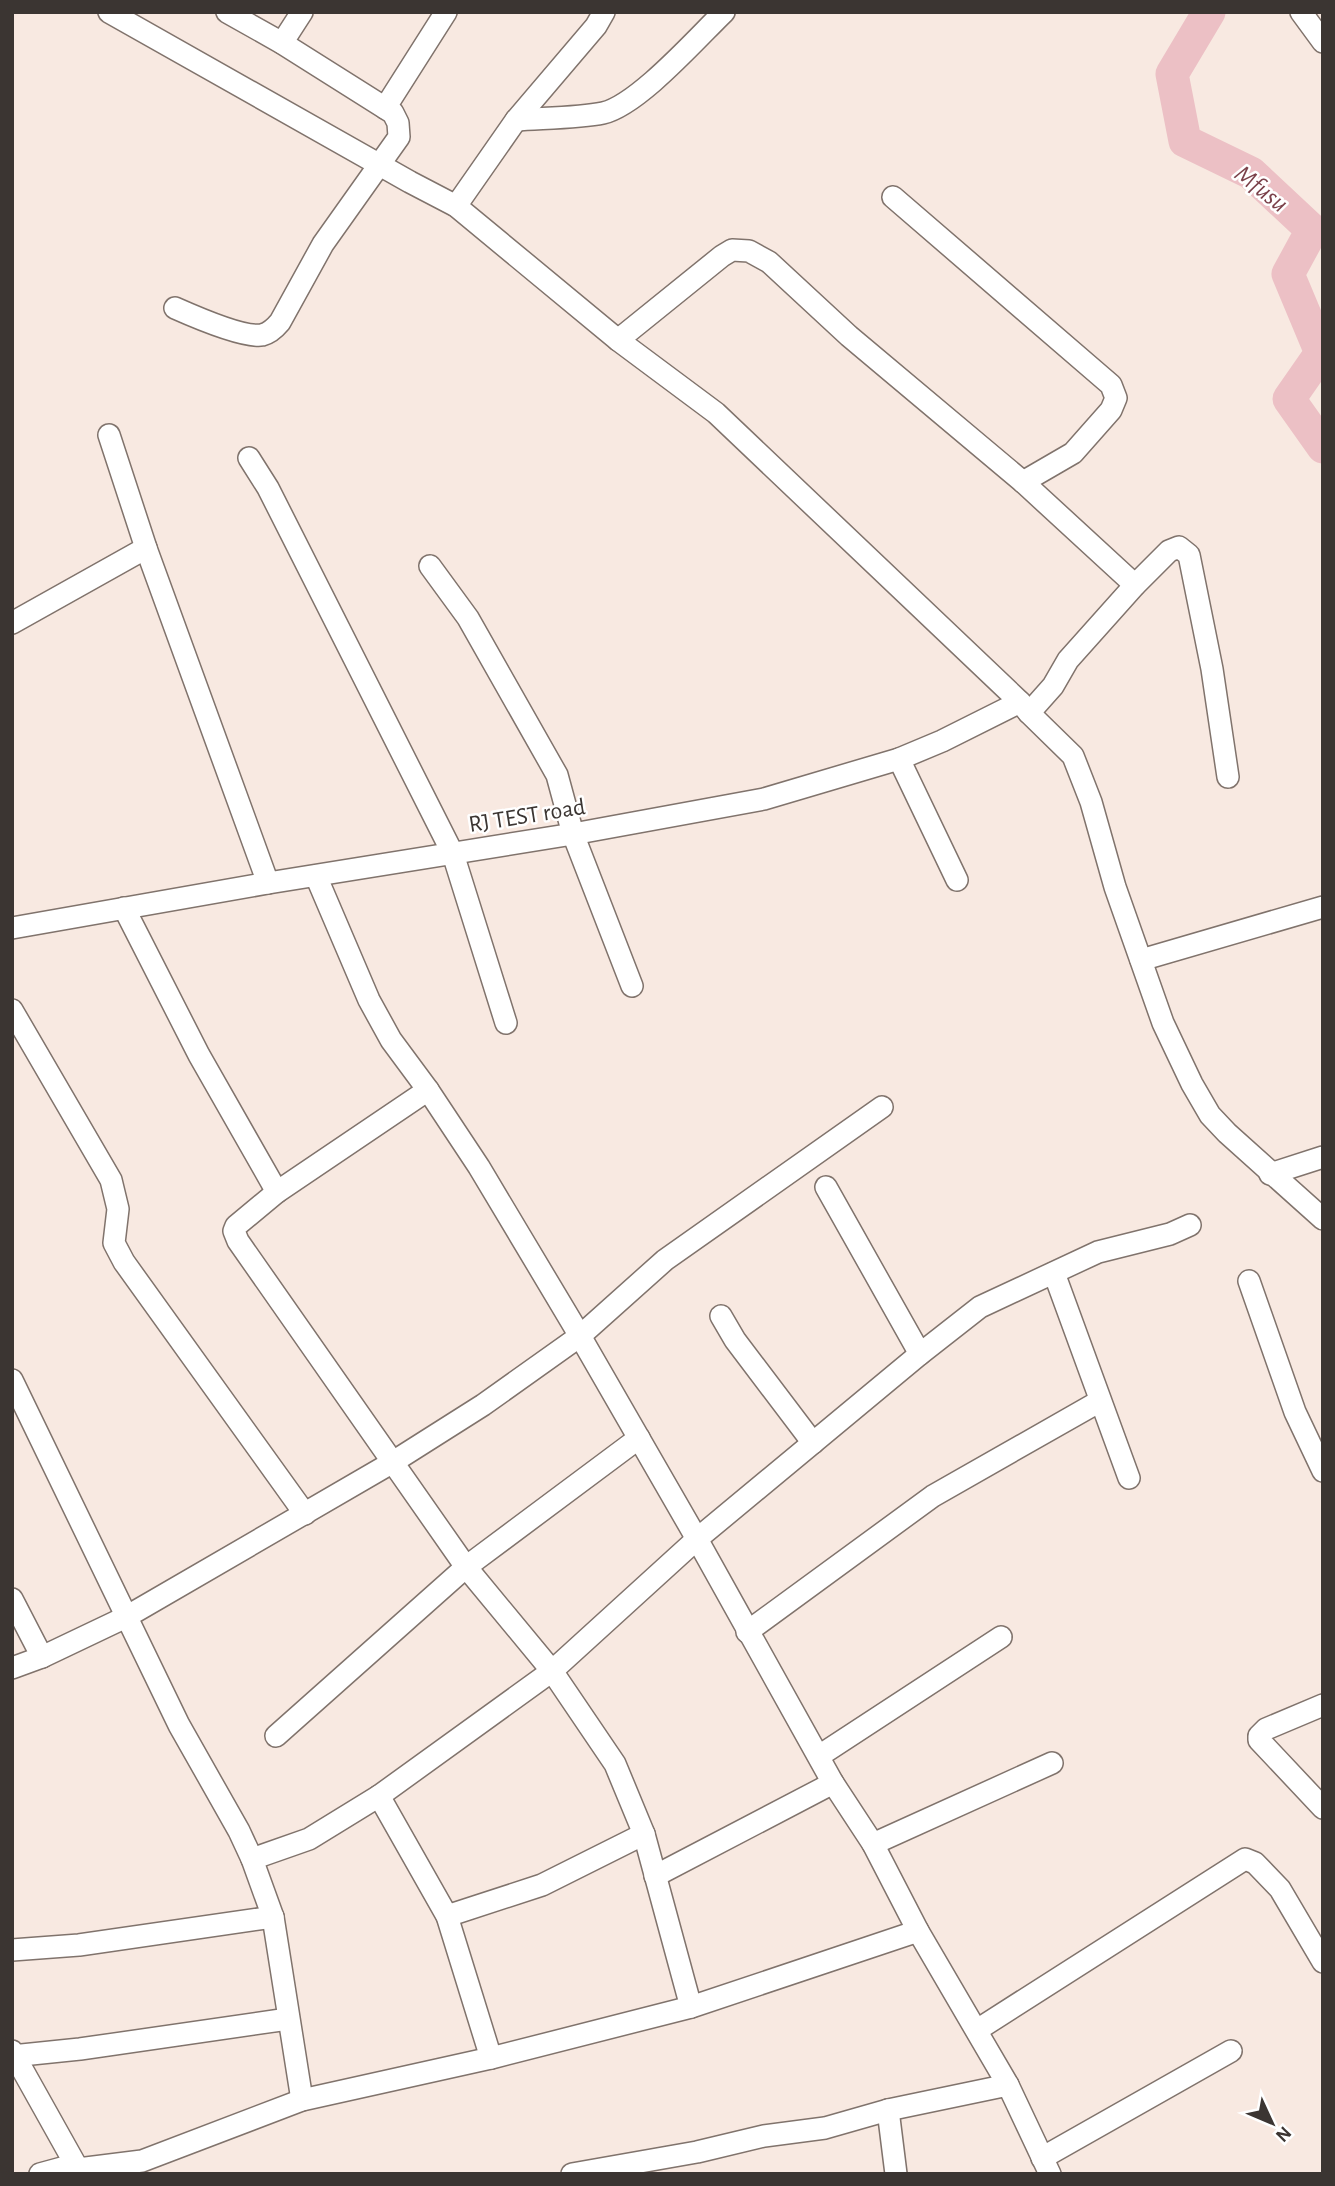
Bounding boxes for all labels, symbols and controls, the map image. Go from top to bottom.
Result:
water label: Mfusu [1230,160,1293,217]
street label: RJ TEST road [467,795,587,837]
north arrow [1237,2088,1307,2158]
text: N [1272,2122,1295,2145]

